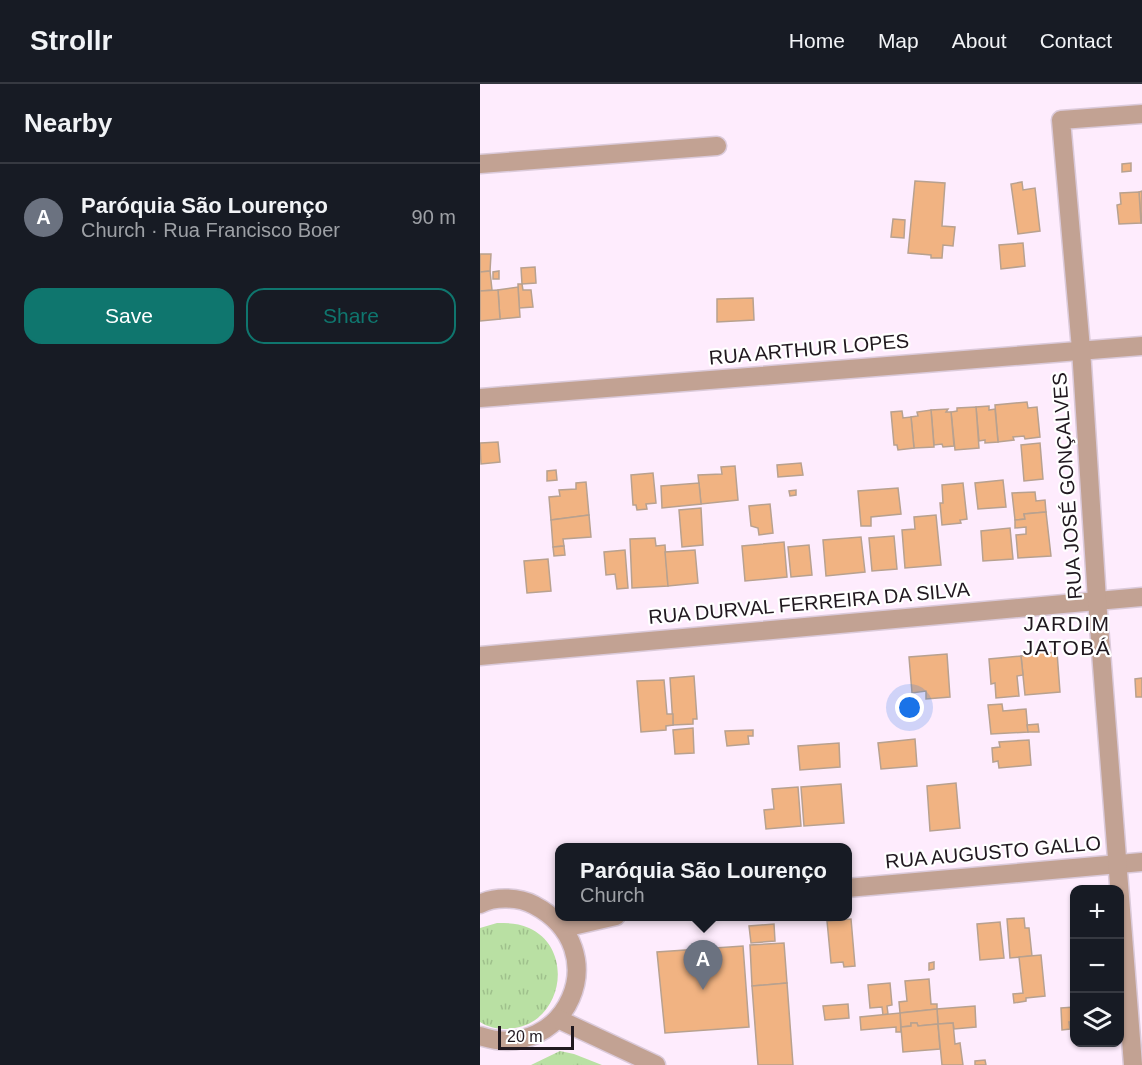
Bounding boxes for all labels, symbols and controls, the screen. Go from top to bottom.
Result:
text: Strollr [30,25,112,56]
text: Home [789,29,845,52]
text: Map [878,29,919,52]
text: About [952,29,1007,52]
text: Contact [1040,29,1112,52]
text: Nearby [24,108,112,138]
text: Paróquia São Lourenço [81,193,328,218]
text: A [36,206,51,228]
text: 90 m [412,206,456,228]
text: Church · Rua Francisco Boer [81,219,340,241]
button: Save [24,288,234,344]
button: Share [246,288,456,344]
street label: RUA ARTHUR LOPES [708,329,910,369]
street label: RUA JOSÉ GONÇALVES [1048,372,1086,600]
street label: RUA DURVAL FERREIRA DA SILVA [647,578,971,628]
district label: JARDIM JATOBÁ [1023,612,1111,659]
your location [895,693,924,722]
street label: RUA AUGUSTO GALLO [884,832,1102,872]
popup [555,843,852,921]
text: Paróquia São Lourenço [580,858,827,883]
text: Church [580,884,645,906]
map controls [1070,885,1124,1047]
button: + [1070,885,1124,939]
button: − [1070,939,1124,993]
pin: A [684,940,722,990]
button: layers [1070,993,1124,1047]
scale bar [498,1023,574,1050]
text: 20 m [507,1028,543,1045]

